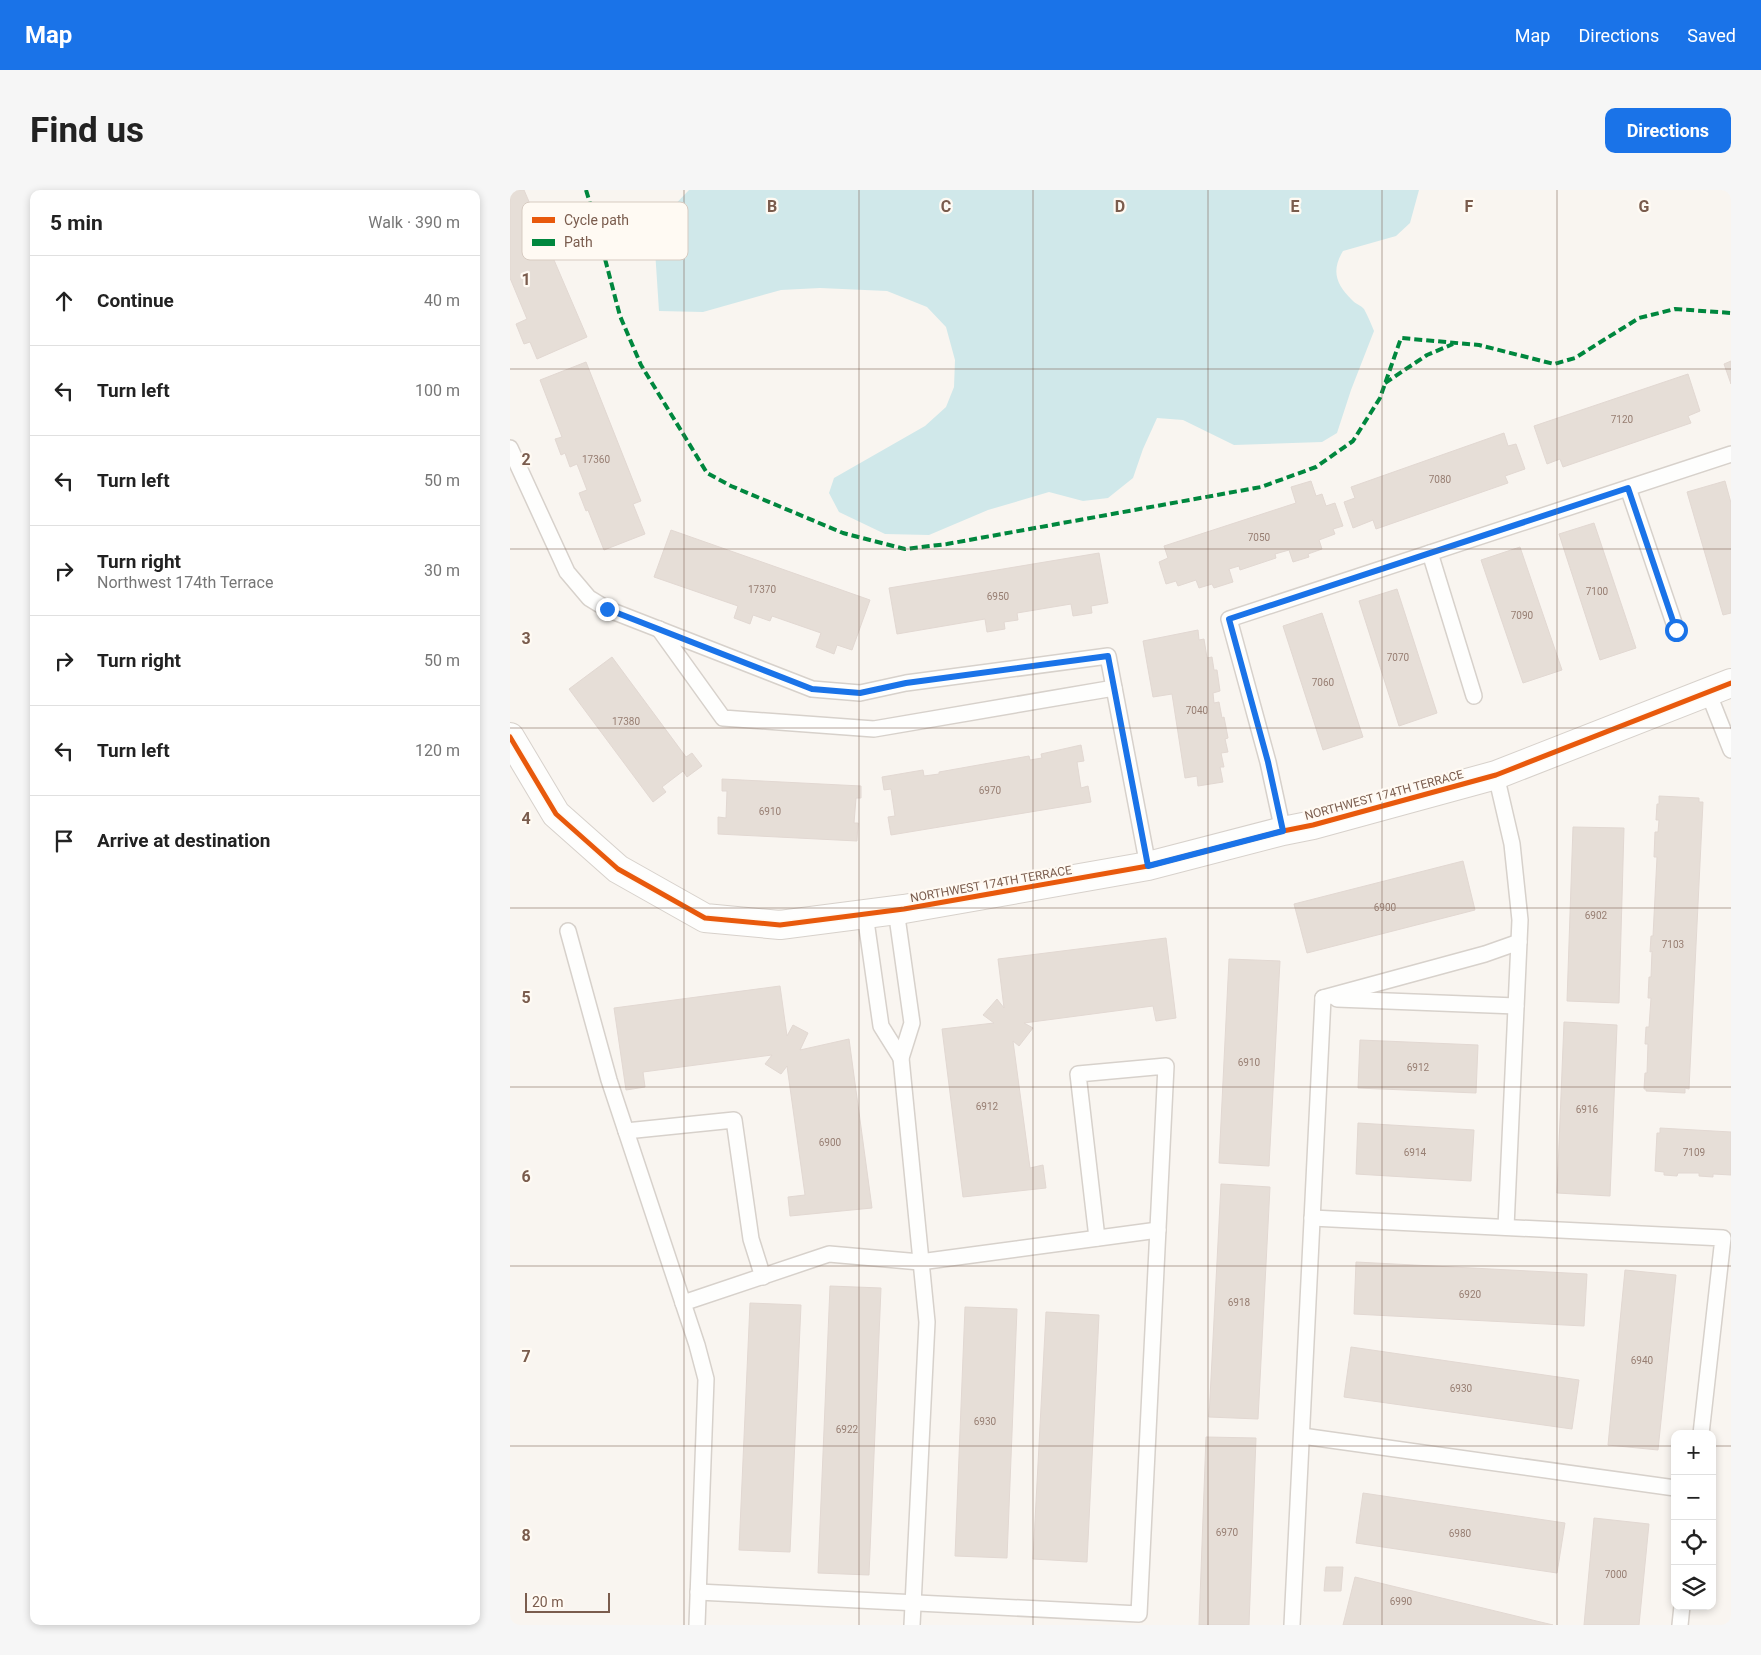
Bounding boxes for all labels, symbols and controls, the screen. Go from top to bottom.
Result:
text: Map [25,21,72,49]
text: Map [1515,25,1550,46]
text: Directions [1578,25,1659,46]
text: Saved [1687,25,1736,46]
button: Directions [1605,108,1731,153]
text: Find us [30,110,144,151]
text: B [767,197,777,216]
text: C [941,197,951,216]
text: D [1115,197,1125,216]
text: E [1291,197,1300,216]
text: F [1465,197,1474,216]
text: G [1639,197,1650,216]
legend [522,202,688,260]
text: 5 min [50,211,103,235]
text: Cycle path [564,212,629,228]
text: Walk · 390 m [368,213,460,232]
text: Path [564,234,593,250]
text: 1 [521,270,531,289]
icon: ahead [50,287,78,315]
text: Continue [97,289,174,312]
text: 40 m [424,291,460,310]
icon: left [50,377,78,405]
text: Turn left [97,379,170,402]
text: 100 m [415,381,460,400]
house number: 7120 [1611,414,1634,425]
text: 2 [521,450,531,469]
house number: 17360 [582,454,610,465]
icon: left [50,467,78,495]
text: Turn left [97,469,170,492]
text: 50 m [424,471,460,490]
house number: 7080 [1429,474,1452,485]
house number: 7050 [1248,532,1271,543]
text: Turn right [97,550,181,573]
icon: right [50,557,78,585]
text: 30 m [424,561,460,580]
text: Northwest 174th Terrace [97,573,273,592]
house number: 17370 [748,584,776,595]
house number: 7100 [1586,586,1609,597]
house number: 6950 [987,591,1010,602]
route end [596,598,619,621]
house number: 7090 [1511,610,1534,621]
route start [1665,619,1688,642]
text: 3 [521,629,531,648]
icon: right [50,647,78,675]
text: Turn right [97,649,181,672]
text: 50 m [424,651,460,670]
house number: 7070 [1387,652,1410,663]
house number: 7060 [1312,677,1335,688]
house number: 7040 [1186,705,1209,716]
house number: 17380 [612,716,640,727]
icon: left [50,737,78,765]
text: Turn left [97,739,170,762]
text: 120 m [415,741,460,760]
street label: NORTHWEST 174TH TERRACE [1303,767,1465,823]
house number: 6970 [979,785,1002,796]
house number: 6910 [759,806,782,817]
text: 4 [521,809,531,828]
icon: arrive [50,827,78,855]
text: Arrive at destination [97,829,270,852]
street label: NORTHWEST 174TH TERRACE [909,863,1073,905]
house number: 6900 [1374,902,1397,913]
house number: 6902 [1585,910,1608,921]
house number: 7103 [1662,939,1684,950]
text: 5 [521,988,531,1007]
house number: 6910 [1238,1057,1261,1068]
house number: 6912 [1407,1062,1430,1073]
house number: 6912 [976,1101,999,1112]
house number: 6916 [1576,1104,1599,1115]
house number: 6900 [819,1137,842,1148]
house number: 6914 [1404,1147,1427,1158]
house number: 7109 [1683,1147,1705,1158]
text: 6 [521,1167,531,1186]
house number: 6920 [1459,1289,1482,1300]
house number: 6918 [1228,1297,1251,1308]
text: 7 [521,1347,531,1366]
house number: 6940 [1631,1355,1654,1366]
house number: 6930 [1450,1383,1473,1394]
house number: 6930 [974,1416,997,1427]
house number: 6922 [836,1424,859,1435]
map controls [1671,1430,1716,1610]
button: + [1671,1430,1716,1475]
button: − [1671,1475,1716,1520]
button: locate [1671,1520,1716,1565]
text: 8 [521,1526,531,1545]
house number: 6970 [1216,1527,1239,1538]
house number: 6980 [1449,1528,1472,1539]
button: layers [1671,1565,1716,1610]
house number: 7000 [1605,1569,1628,1580]
scale bar [525,1590,610,1613]
text: 20 m [532,1594,564,1610]
house number: 6990 [1390,1596,1413,1607]

